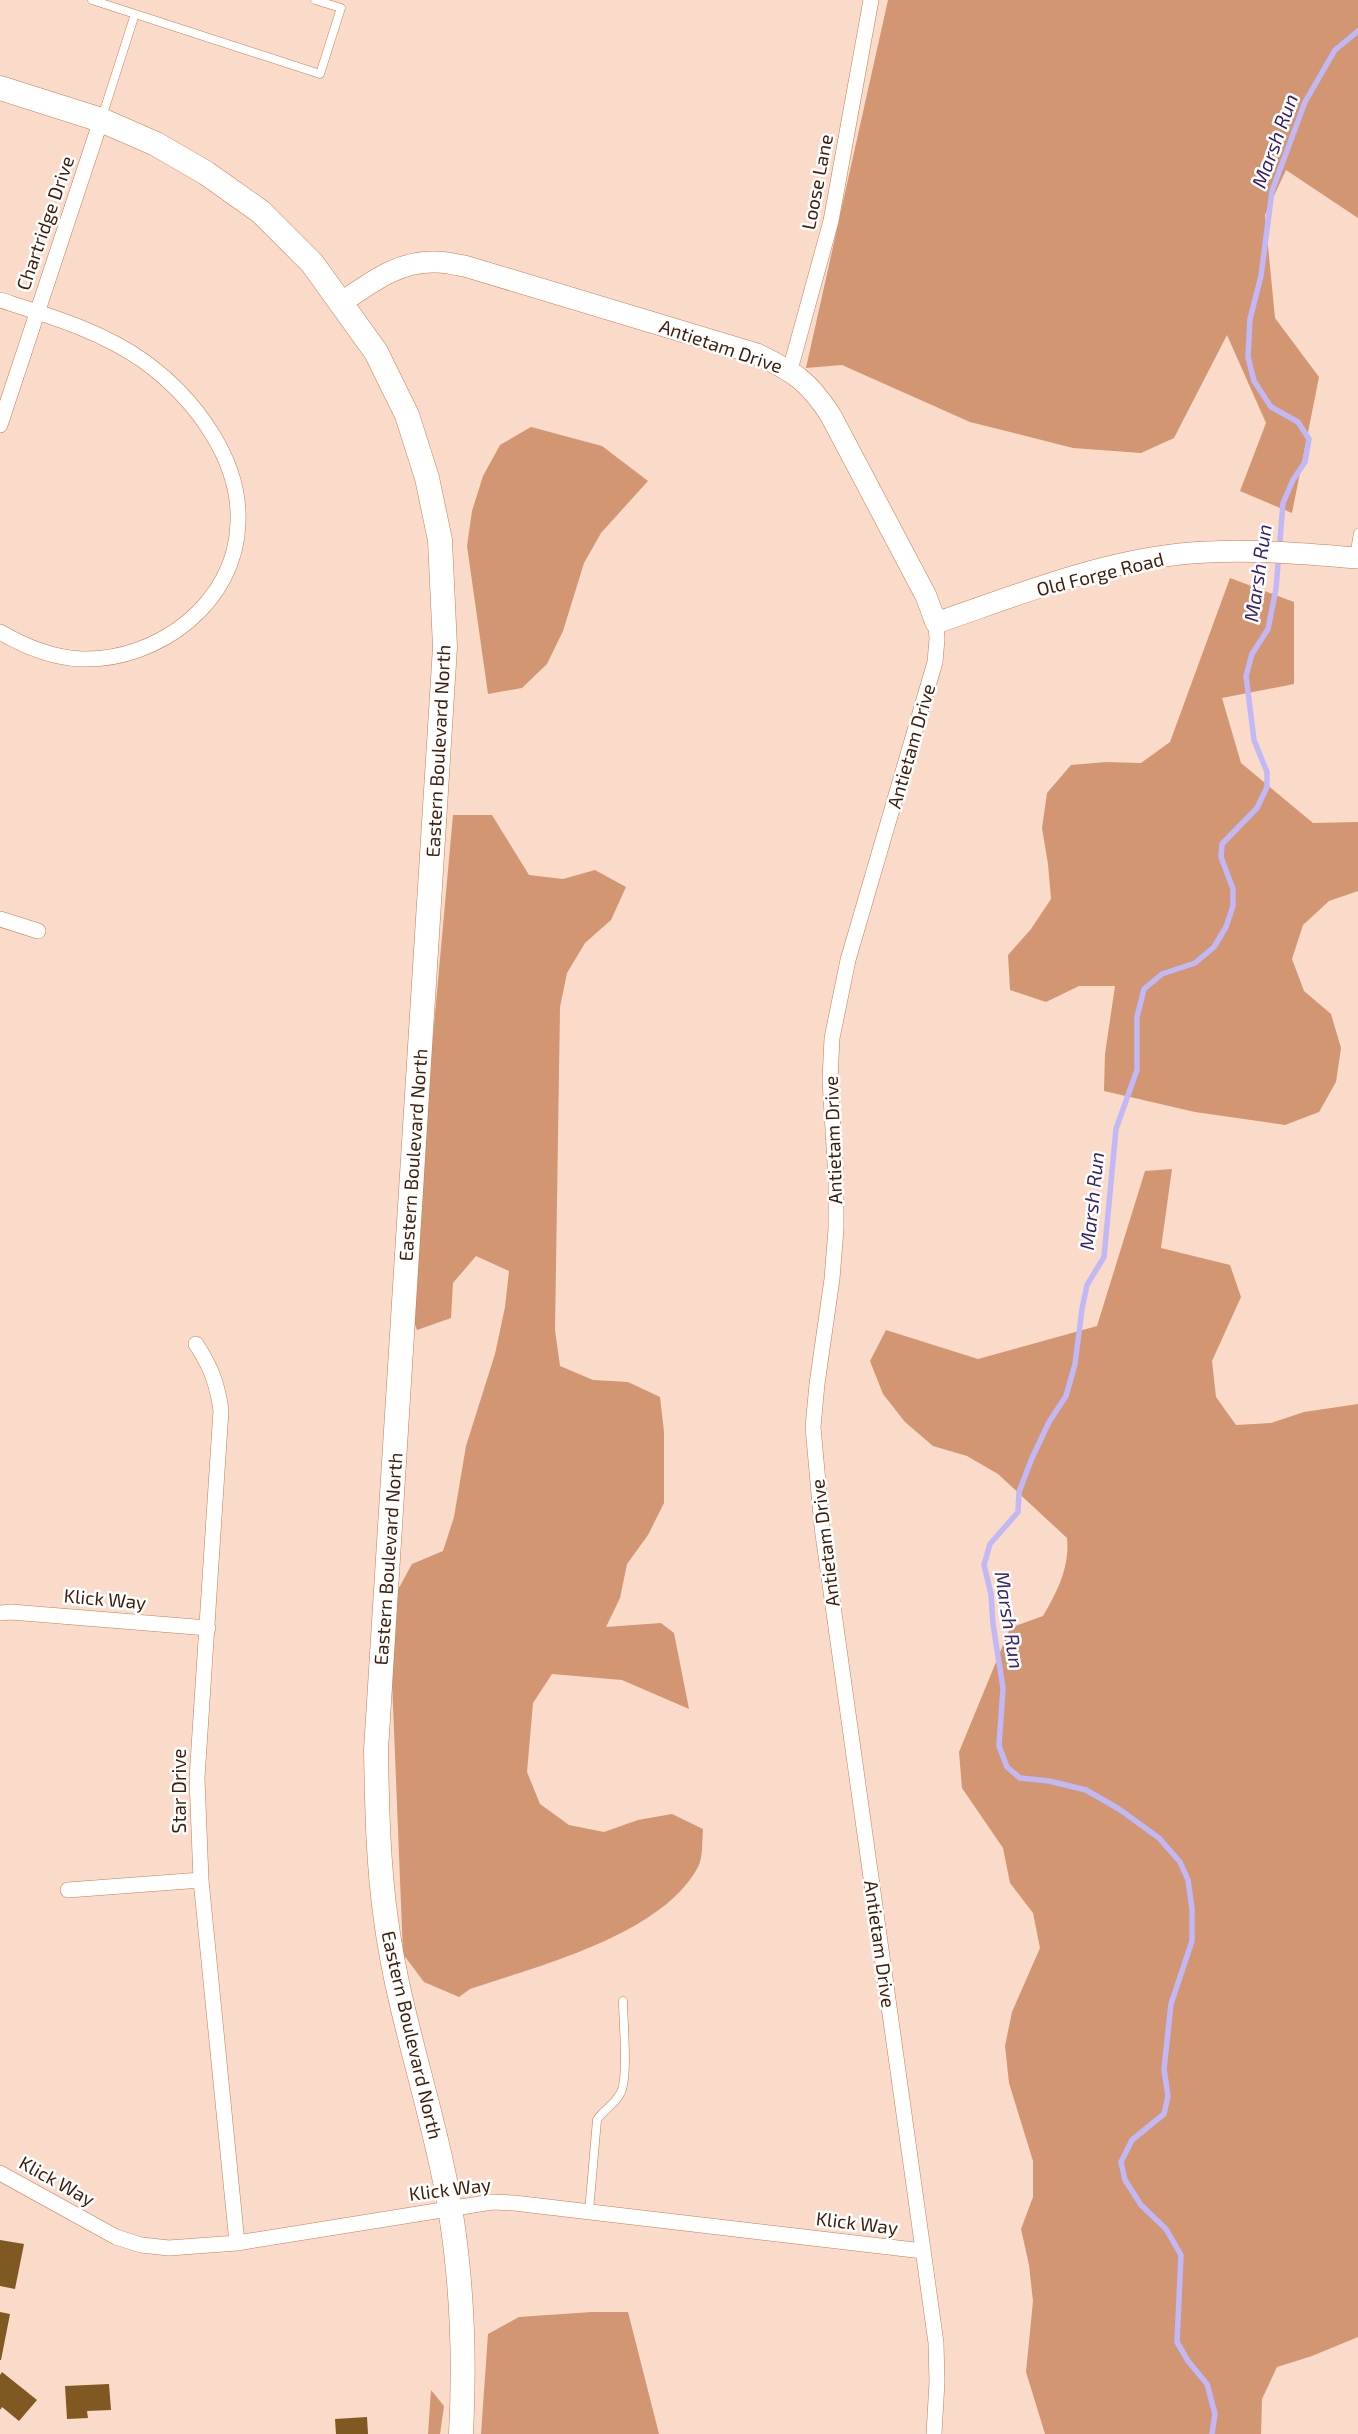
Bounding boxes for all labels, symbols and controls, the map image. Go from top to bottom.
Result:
water label: Marsh Run [1246,90,1302,191]
street label: Loose Lane [796,132,837,232]
street label: Chartridge Drive [11,153,78,293]
street label: Antietam Drive [657,314,786,377]
water label: Marsh Run [1238,522,1276,623]
street label: Old Forge Road [1034,547,1166,600]
street label: Eastern Boulevard North [420,644,455,858]
street label: Antietam Drive [882,681,939,811]
street label: Eastern Boulevard North [394,1048,431,1262]
street label: Antietam Drive [819,1075,846,1205]
water label: Marsh Run [1074,1151,1108,1251]
street label: Eastern Boulevard North [369,1452,406,1666]
street label: Antietam Drive [805,1478,844,1608]
water label: Marsh Run [990,1569,1030,1670]
street label: Klick Way [63,1583,147,1614]
street label: Star Drive [167,1749,190,1833]
street label: Antietam Drive [860,1879,901,2009]
street label: Eastern Boulevard North [377,1928,448,2141]
street label: Klick Way [16,2150,99,2211]
street label: Klick Way [408,2172,492,2205]
street label: Klick Way [815,2206,899,2239]

